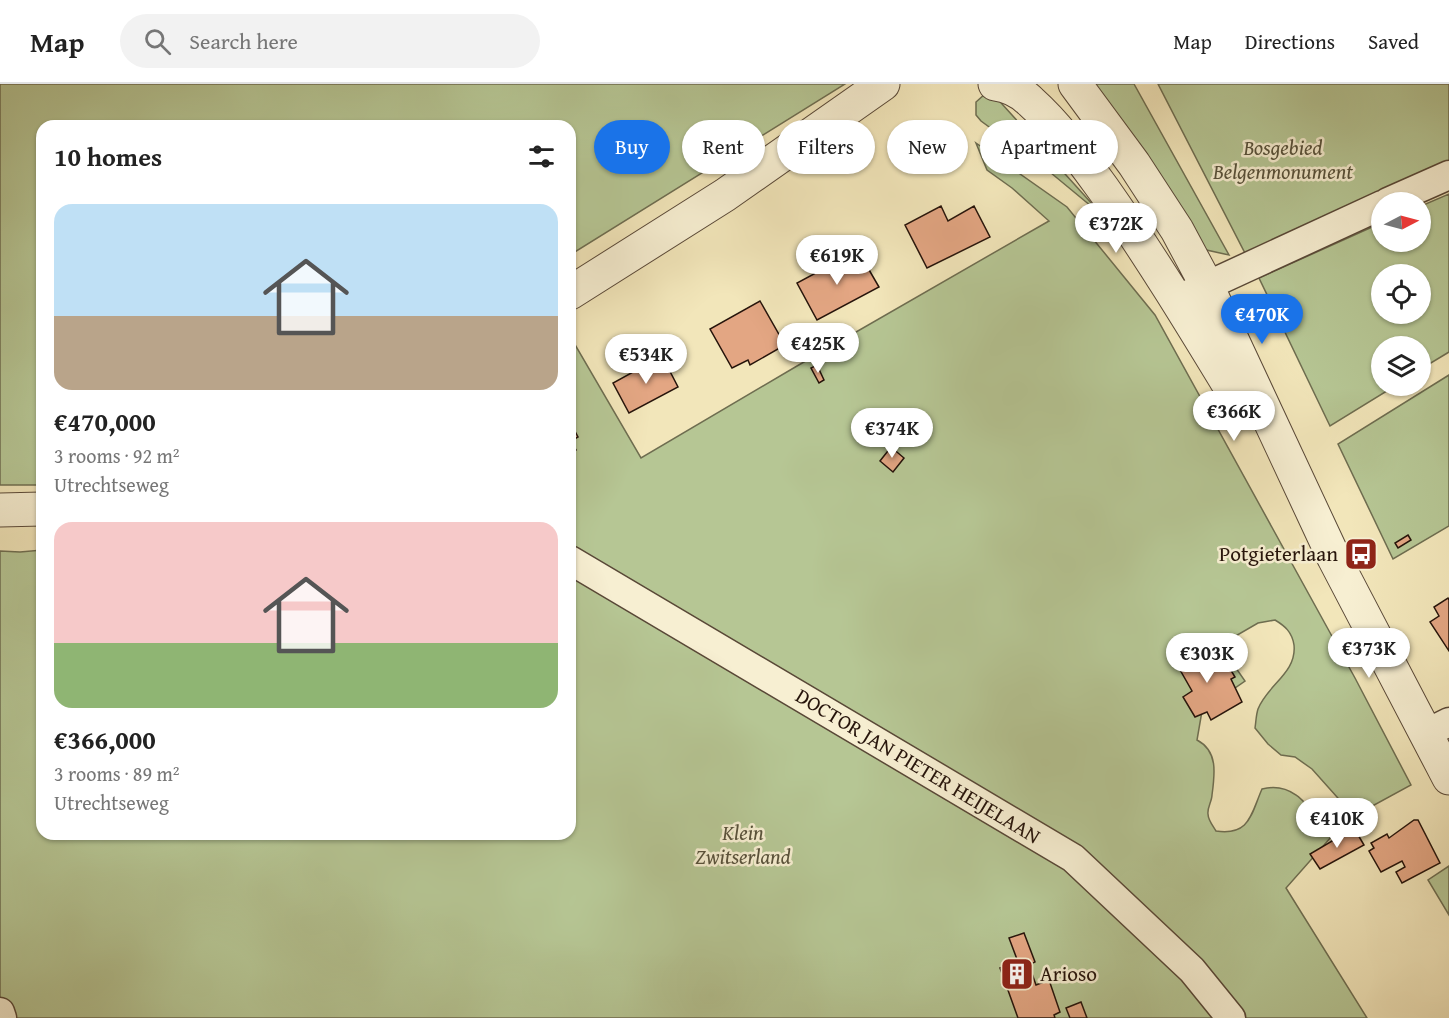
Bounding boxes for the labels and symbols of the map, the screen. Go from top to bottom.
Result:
park label: Bosgebied Belgenmonument [1212,132,1353,187]
north arrow [1371,192,1431,252]
pin: €372K [1074,203,1158,254]
pin: €619K [795,235,879,286]
pin: €470K [1220,294,1304,345]
pin: €425K [776,323,860,374]
pin: €534K [604,334,688,385]
pin: €366K [1192,391,1276,442]
pin: €374K [850,408,934,459]
bus stop icon: Potgieterlaan [1343,536,1379,572]
place label: Potgieterlaan [1219,538,1338,569]
pin: €373K [1327,628,1411,679]
pin: €303K [1165,633,1249,684]
street label: DOCTOR JAN PIETER HEIJELAAN [790,680,1047,851]
pin: €410K [1295,798,1379,849]
park label: Klein Zwitserland [695,817,791,872]
building icon: Arioso [999,956,1035,992]
place label: Arioso [1040,958,1097,989]

